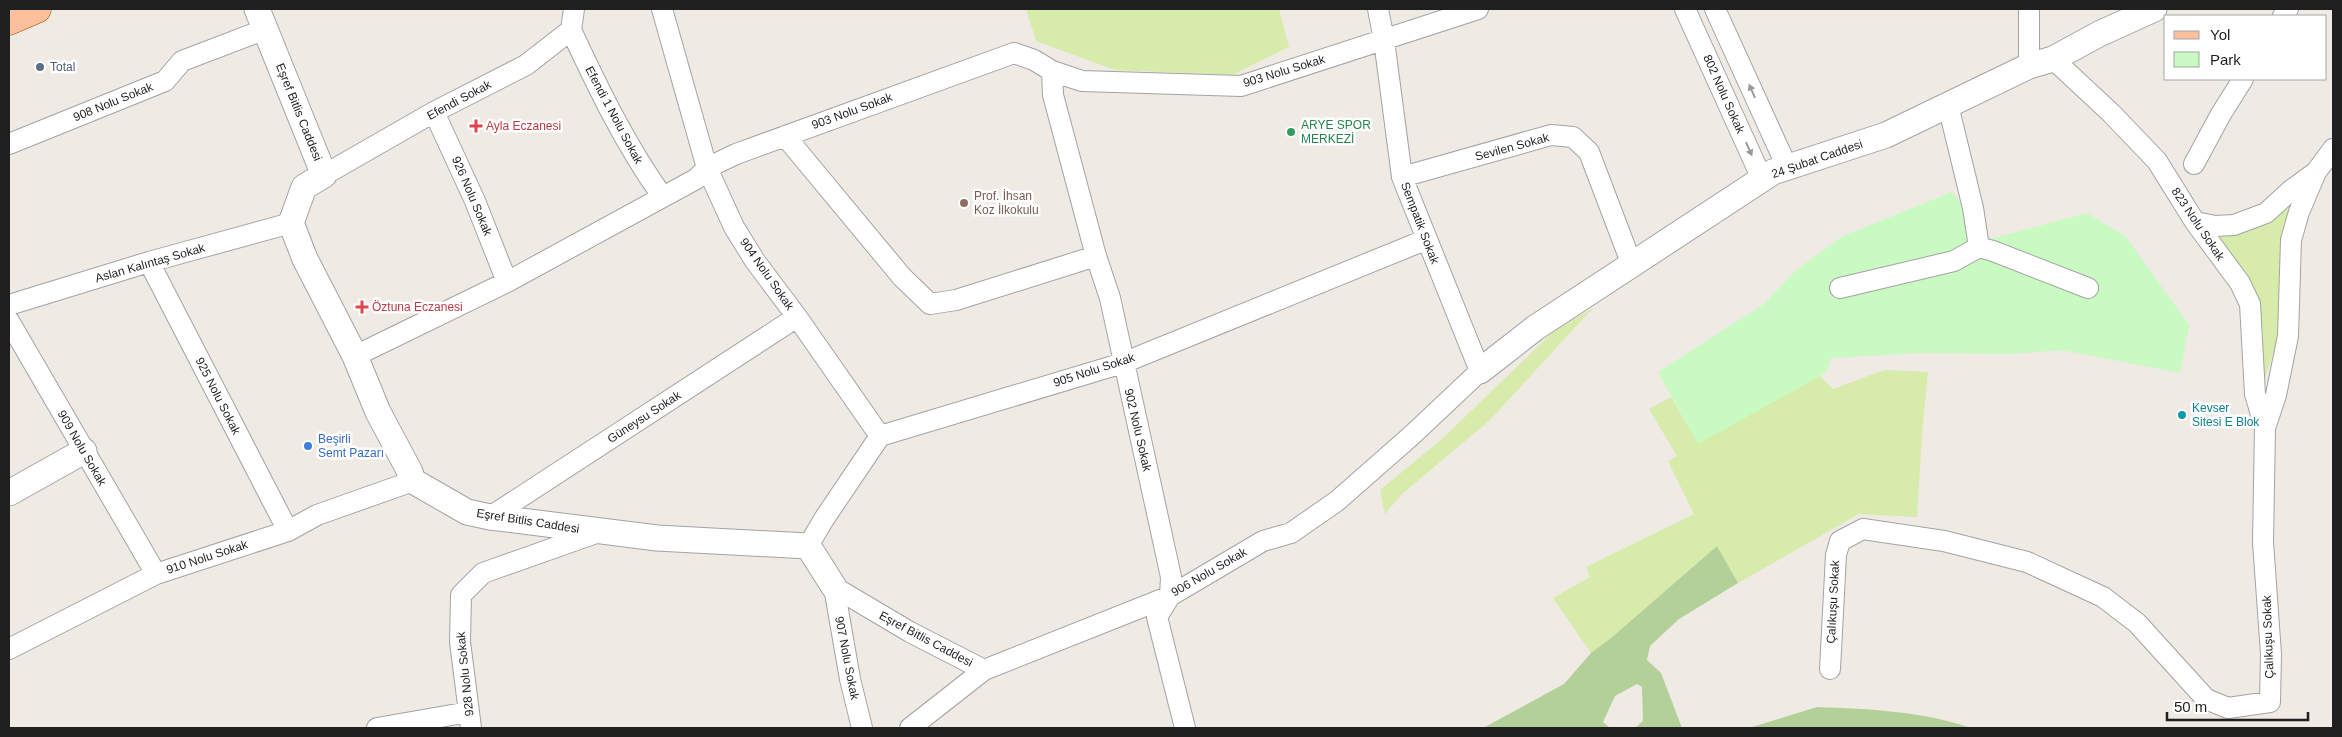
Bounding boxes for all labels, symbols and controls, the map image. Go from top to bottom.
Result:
legend [2164,15,2327,80]
text: Yol [2210,26,2230,43]
text: Park [2210,51,2241,68]
street label: 903 Nolu Sokak [1241,52,1328,90]
street label: 802 Nolu Sokak [1700,52,1748,136]
place label: Total [50,60,75,74]
marker: Total [34,61,46,73]
street label: Eşref Bitlis Caddesi [273,61,325,163]
street label: Efendi 1 Nolu Sokak [582,64,646,167]
street label: Efendi Sokak [424,77,494,123]
street label: 908 Nolu Sokak [71,79,156,124]
one-way arrow [1748,84,1756,98]
street label: 903 Nolu Sokak [810,90,895,132]
place label: ARYE SPOR MERKEZİ [1301,118,1371,146]
place label: Ayla Eczanesi [486,119,561,133]
marker: Ayla Eczanesi [470,120,482,132]
marker: ARYE SPOR MERKEZİ [1285,126,1297,138]
street label: Sevilen Sokak [1473,130,1552,164]
street label: 24 Şubat Caddesi [1770,137,1864,181]
one-way arrow [1745,142,1753,156]
street label: 926 Nolu Sokak [449,154,495,239]
street label: Sempatik Sokak [1398,180,1442,267]
street label: 823 Nolu Sokak [2169,185,2228,264]
place label: Prof. İhsan Koz İlkokulu [974,189,1039,217]
marker: Prof. İhsan Koz İlkokulu [958,197,970,209]
street label: 904 Nolu Sokak [737,235,798,314]
street label: Aslan Kalıntaş Sokak [94,240,207,285]
place label: Öztuna Eczanesi [372,300,463,314]
marker: Öztuna Eczanesi [356,301,368,313]
street label: 905 Nolu Sokak [1052,350,1137,390]
street label: 925 Nolu Sokak [193,355,244,438]
street label: 902 Nolu Sokak [1122,387,1155,474]
street label: Güneysu Sokak [605,388,684,446]
place label: Kevser Sitesi E Blok [2192,401,2260,429]
street label: 909 Nolu Sokak [55,408,110,489]
marker: Kevser Sitesi E Blok [2176,409,2188,421]
place label: Beşirli Semt Pazarı [318,432,384,460]
marker: Beşirli Semt Pazarı [302,440,314,452]
street label: Eşref Bitlis Caddesi [476,506,580,536]
street label: 910 Nolu Sokak [165,537,250,577]
street label: 906 Nolu Sokak [1169,544,1250,599]
street label: Çalıkuşu Sokak [1824,559,1842,644]
street label: Çalıkuşu Sokak [2260,594,2276,679]
street label: Eşref Bitlis Caddesi [877,608,975,670]
street label: 907 Nolu Sokak [832,615,862,702]
street label: 928 Nolu Sokak [454,630,476,717]
scale bar [2167,690,2308,722]
text: 50 m [2174,698,2207,715]

